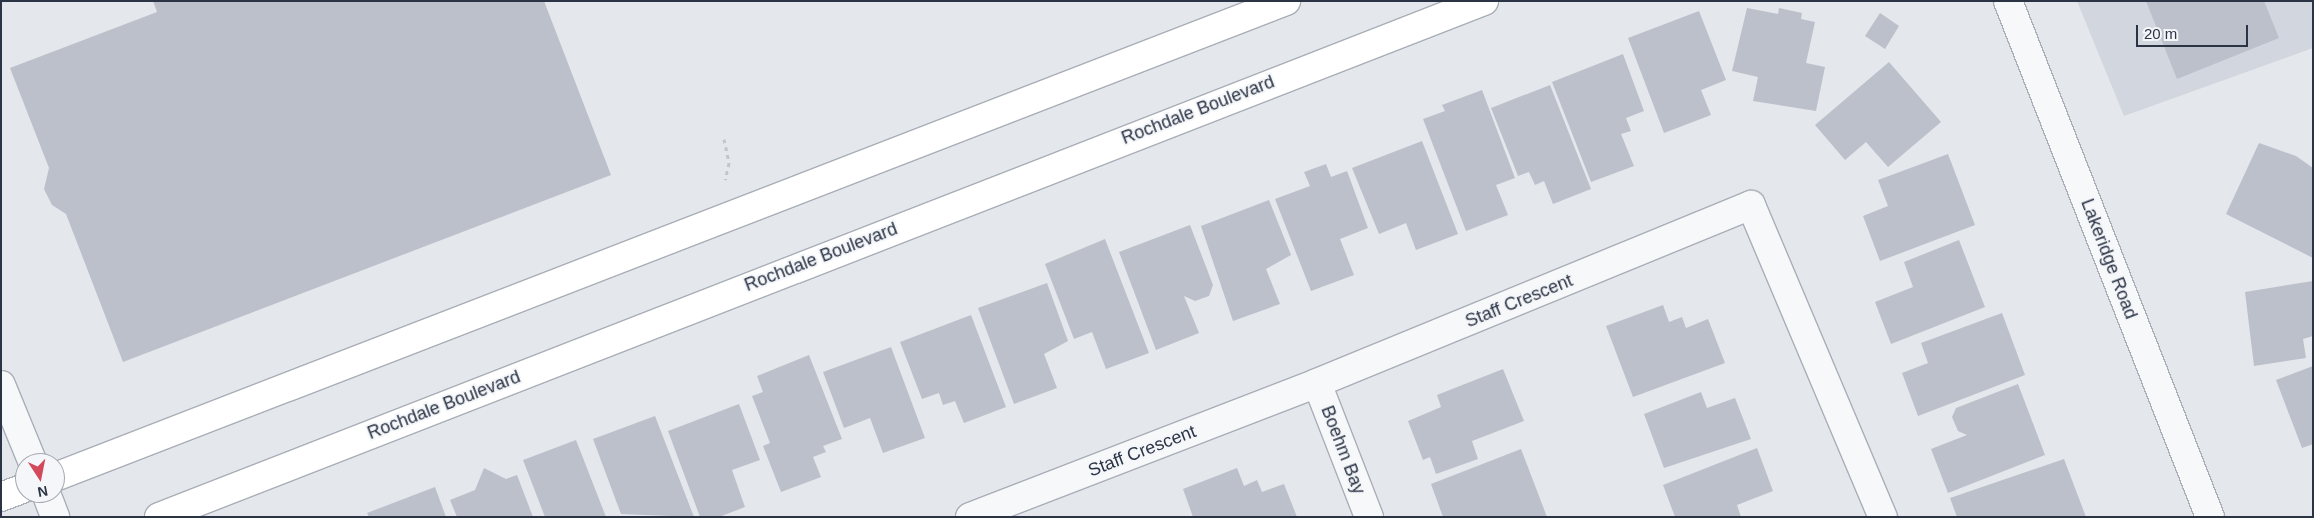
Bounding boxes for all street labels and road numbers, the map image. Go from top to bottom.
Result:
street label: Rochdale Boulevard [1118,71,1278,149]
street label: Lakeridge Road [2076,196,2142,322]
street label: Rochdale Boulevard [741,218,901,296]
street label: Staff Crescent [1462,270,1576,332]
street label: Rochdale Boulevard [364,366,524,444]
street label: Boehm Bay [1316,403,1370,497]
street label: Staff Crescent [1085,421,1199,481]

